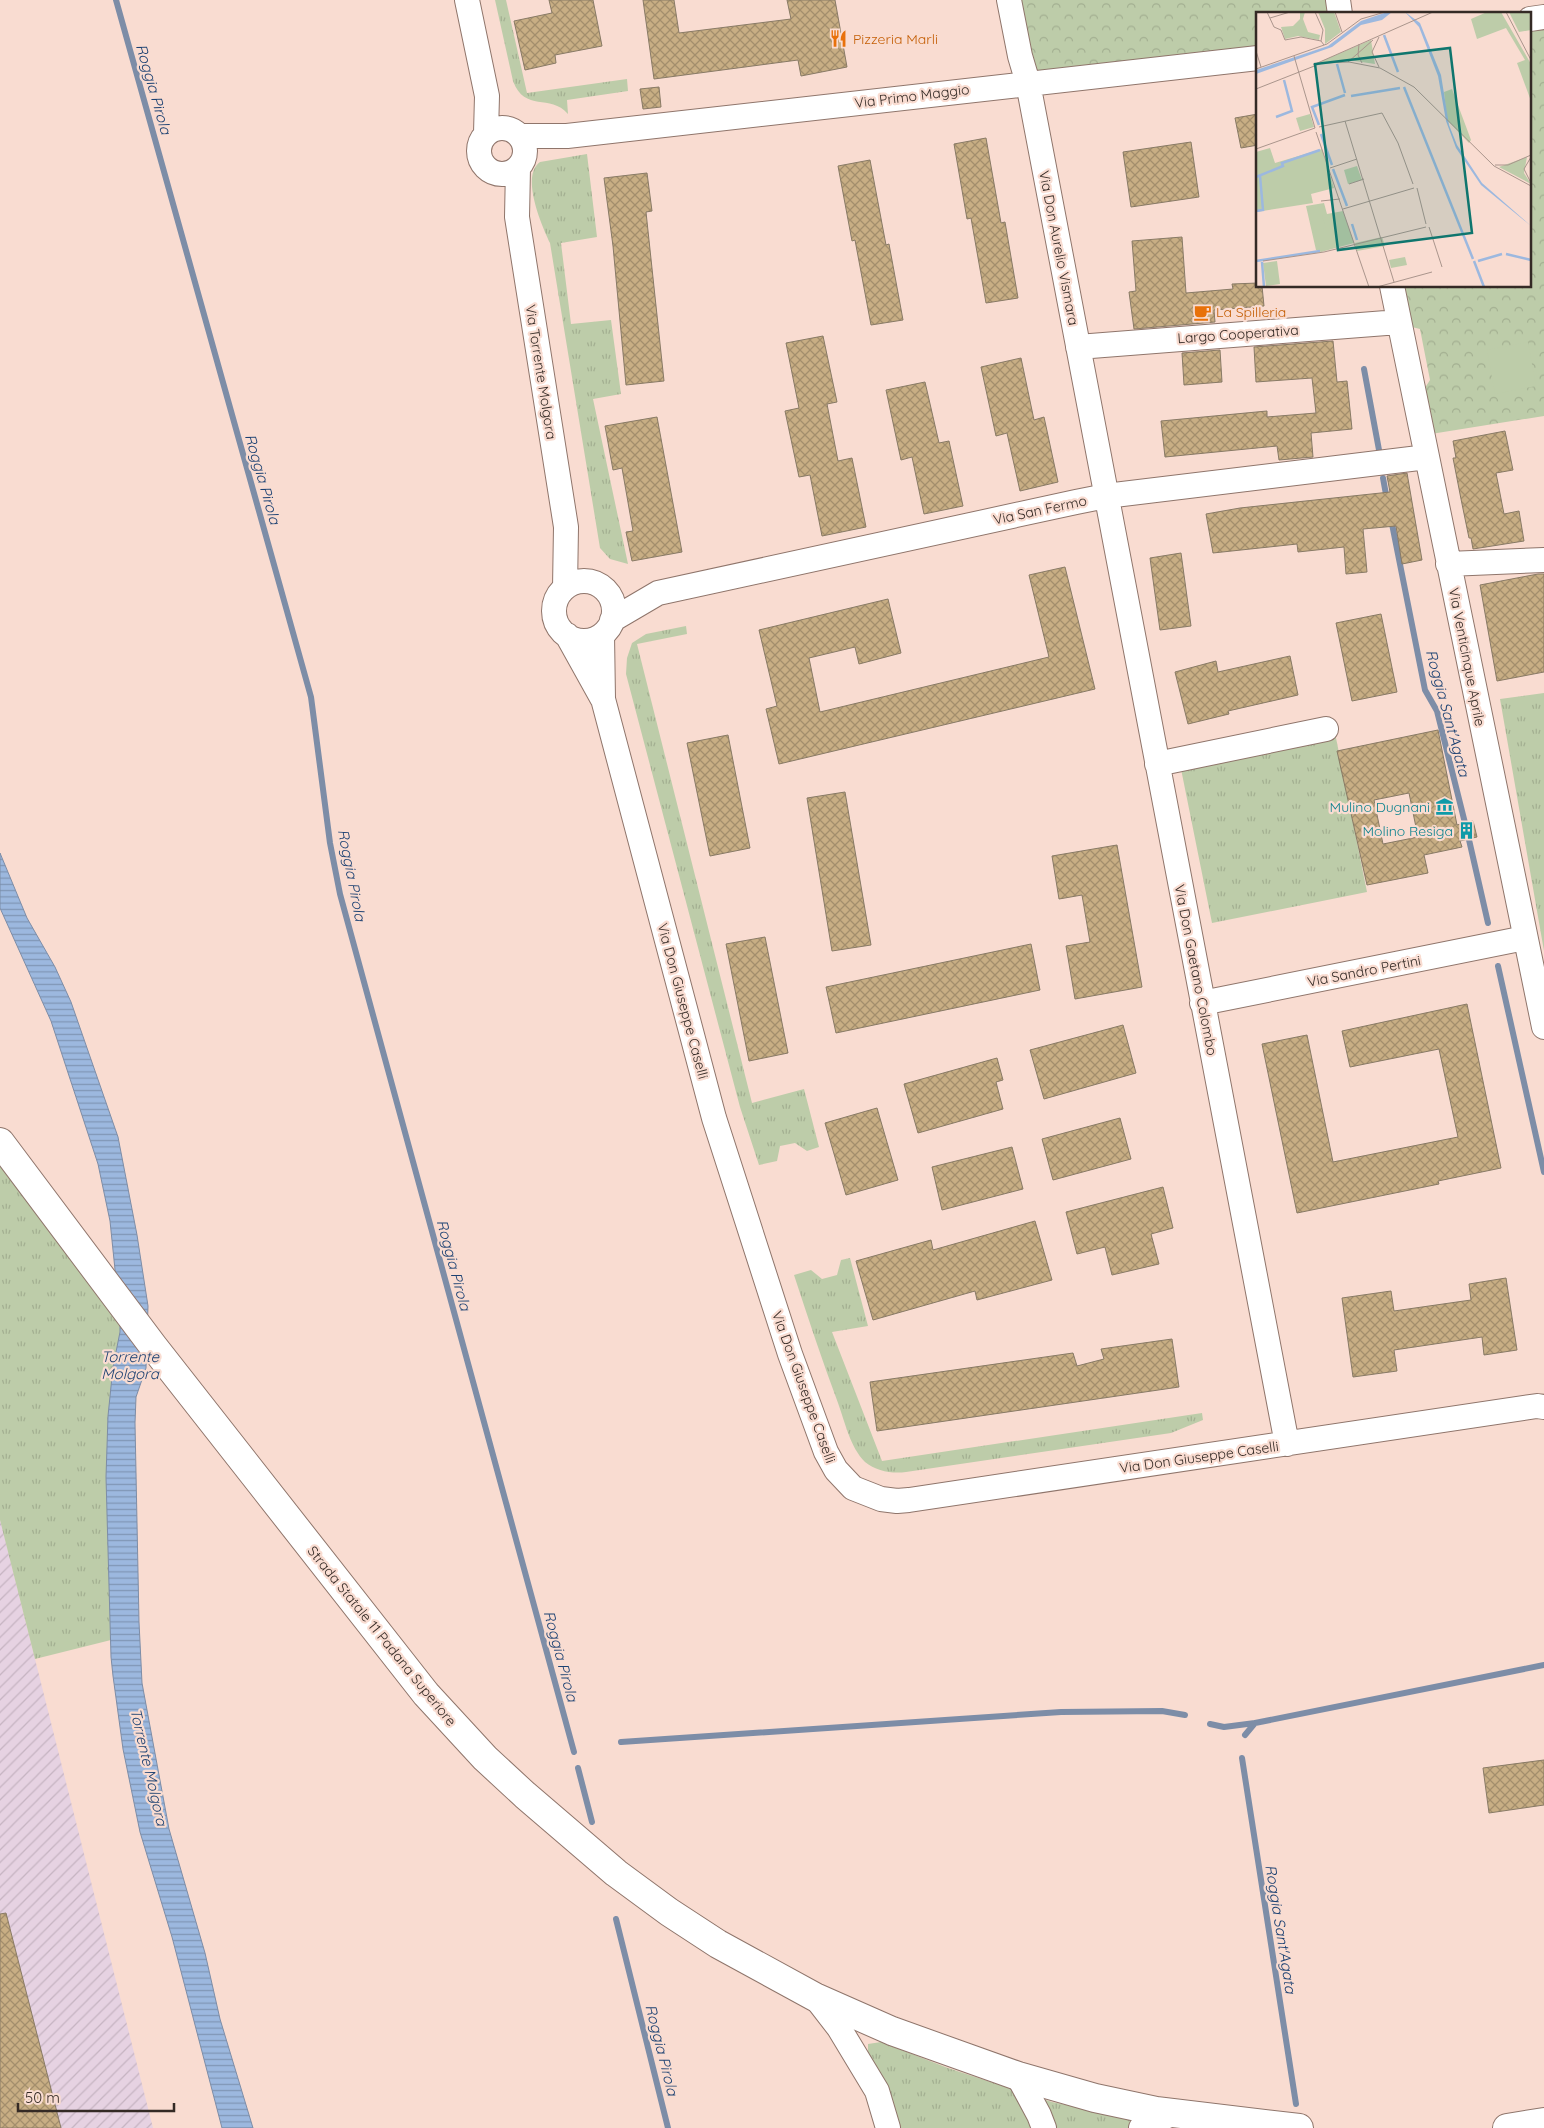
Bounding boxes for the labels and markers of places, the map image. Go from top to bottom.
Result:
restaurant icon: Pizzeria Marli [829,29,849,49]
place label: Pizzeria Marli [853,30,938,48]
cafe icon: La Spilleria [1192,302,1212,322]
place label: La Spilleria [1216,303,1286,321]
museum icon: Mulino Dugnani [1434,797,1454,817]
place label: Mulino Dugnani [1330,798,1430,816]
building icon: Molino Resiga [1457,821,1477,841]
place label: Molino Resiga [1362,822,1453,840]

